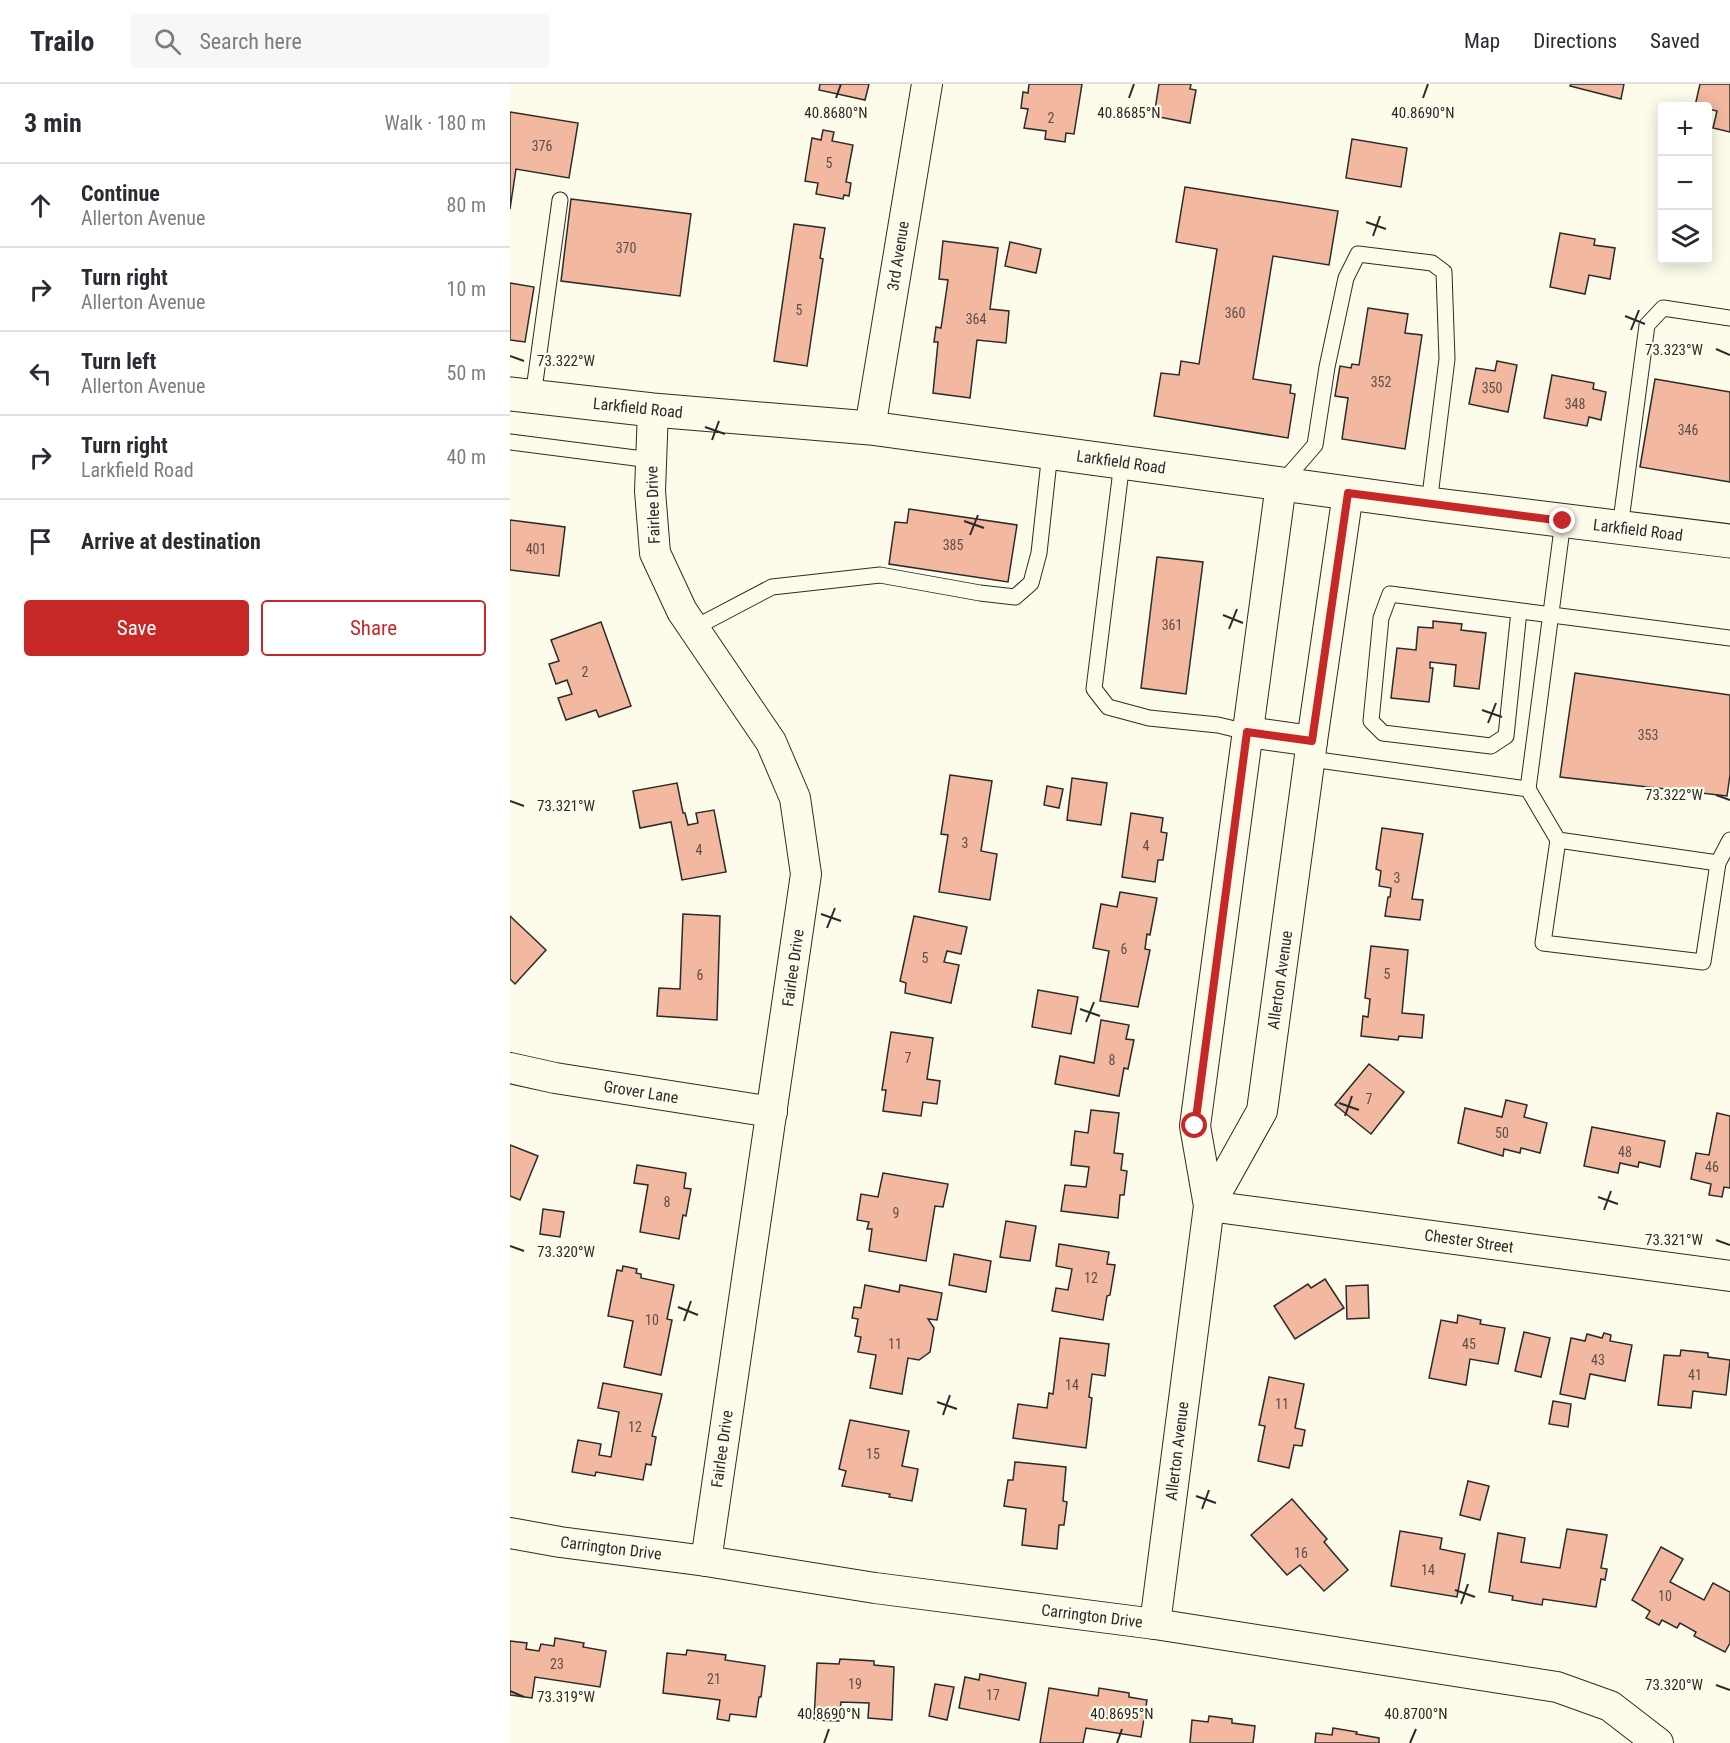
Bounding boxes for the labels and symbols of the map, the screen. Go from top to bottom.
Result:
text: 40.8680°N [804,104,868,122]
text: 40.8685°N [1097,104,1161,122]
text: 40.8690°N [1391,104,1455,122]
house number: 2 [1048,110,1055,126]
house number: 376 [532,138,552,154]
house number: 5 [826,155,833,171]
street label: 3rd Avenue [883,220,913,292]
house number: 370 [616,240,636,256]
house number: 5 [796,302,803,318]
house number: 360 [1225,305,1245,321]
house number: 364 [966,311,986,327]
text: 73.323°W [1645,341,1704,359]
text: 73.322°W [537,352,596,370]
house number: 352 [1371,374,1391,390]
house number: 350 [1482,380,1502,396]
street label: Larkfield Road [592,394,684,422]
house number: 348 [1565,396,1585,412]
house number: 346 [1678,422,1698,438]
street label: Larkfield Road [1075,446,1167,478]
street label: Fairlee Drive [642,466,664,544]
route end [1549,507,1575,533]
street label: Larkfield Road [1592,515,1684,545]
house number: 385 [943,537,963,553]
house number: 401 [526,541,546,557]
house number: 361 [1162,617,1182,633]
house number: 2 [582,664,589,680]
house number: 353 [1638,727,1658,743]
text: 73.322°W [1645,786,1704,804]
text: 73.321°W [537,797,596,815]
house number: 3 [962,835,968,851]
house number: 4 [1143,838,1150,854]
house number: 4 [696,842,703,858]
house number: 3 [1394,870,1400,886]
street label: Fairlee Drive [778,928,808,1008]
street label: Allerton Avenue [1264,929,1296,1031]
house number: 6 [1121,941,1128,957]
house number: 5 [922,950,929,966]
house number: 5 [1384,966,1391,982]
house number: 6 [697,967,704,983]
house number: 7 [905,1050,912,1066]
house number: 8 [1109,1052,1116,1068]
street label: Grover Lane [602,1077,680,1107]
house number: 7 [1366,1091,1373,1107]
route start [1181,1112,1207,1138]
house number: 50 [1495,1125,1509,1141]
house number: 48 [1618,1144,1632,1160]
house number: 46 [1705,1159,1719,1175]
house number: 8 [664,1194,671,1210]
house number: 9 [893,1205,899,1221]
street label: Chester Street [1423,1225,1515,1257]
text: 73.321°W [1645,1231,1704,1249]
text: 73.320°W [537,1243,596,1261]
house number: 12 [1084,1270,1098,1286]
house number: 10 [645,1312,659,1328]
house number: 11 [888,1336,902,1352]
house number: 45 [1462,1336,1476,1352]
house number: 43 [1591,1352,1605,1368]
house number: 41 [1688,1367,1702,1383]
house number: 14 [1065,1377,1079,1393]
house number: 11 [1275,1396,1289,1412]
street label: Allerton Avenue [1162,1400,1192,1502]
street label: Fairlee Drive [707,1409,737,1489]
house number: 12 [628,1419,642,1435]
house number: 15 [866,1446,880,1462]
street label: Carrington Drive [559,1532,663,1564]
house number: 16 [1294,1545,1308,1561]
house number: 14 [1421,1562,1435,1578]
house number: 10 [1658,1588,1672,1604]
street label: Carrington Drive [1040,1600,1144,1632]
house number: 23 [550,1656,564,1672]
house number: 21 [707,1671,721,1687]
house number: 19 [848,1676,862,1692]
text: 73.320°W [1645,1676,1704,1694]
house number: 17 [986,1687,1000,1703]
text: 73.319°W [537,1688,596,1706]
text: 40.8690°N [797,1705,861,1723]
text: 40.8695°N [1090,1705,1154,1723]
text: 40.8700°N [1384,1705,1448,1723]

